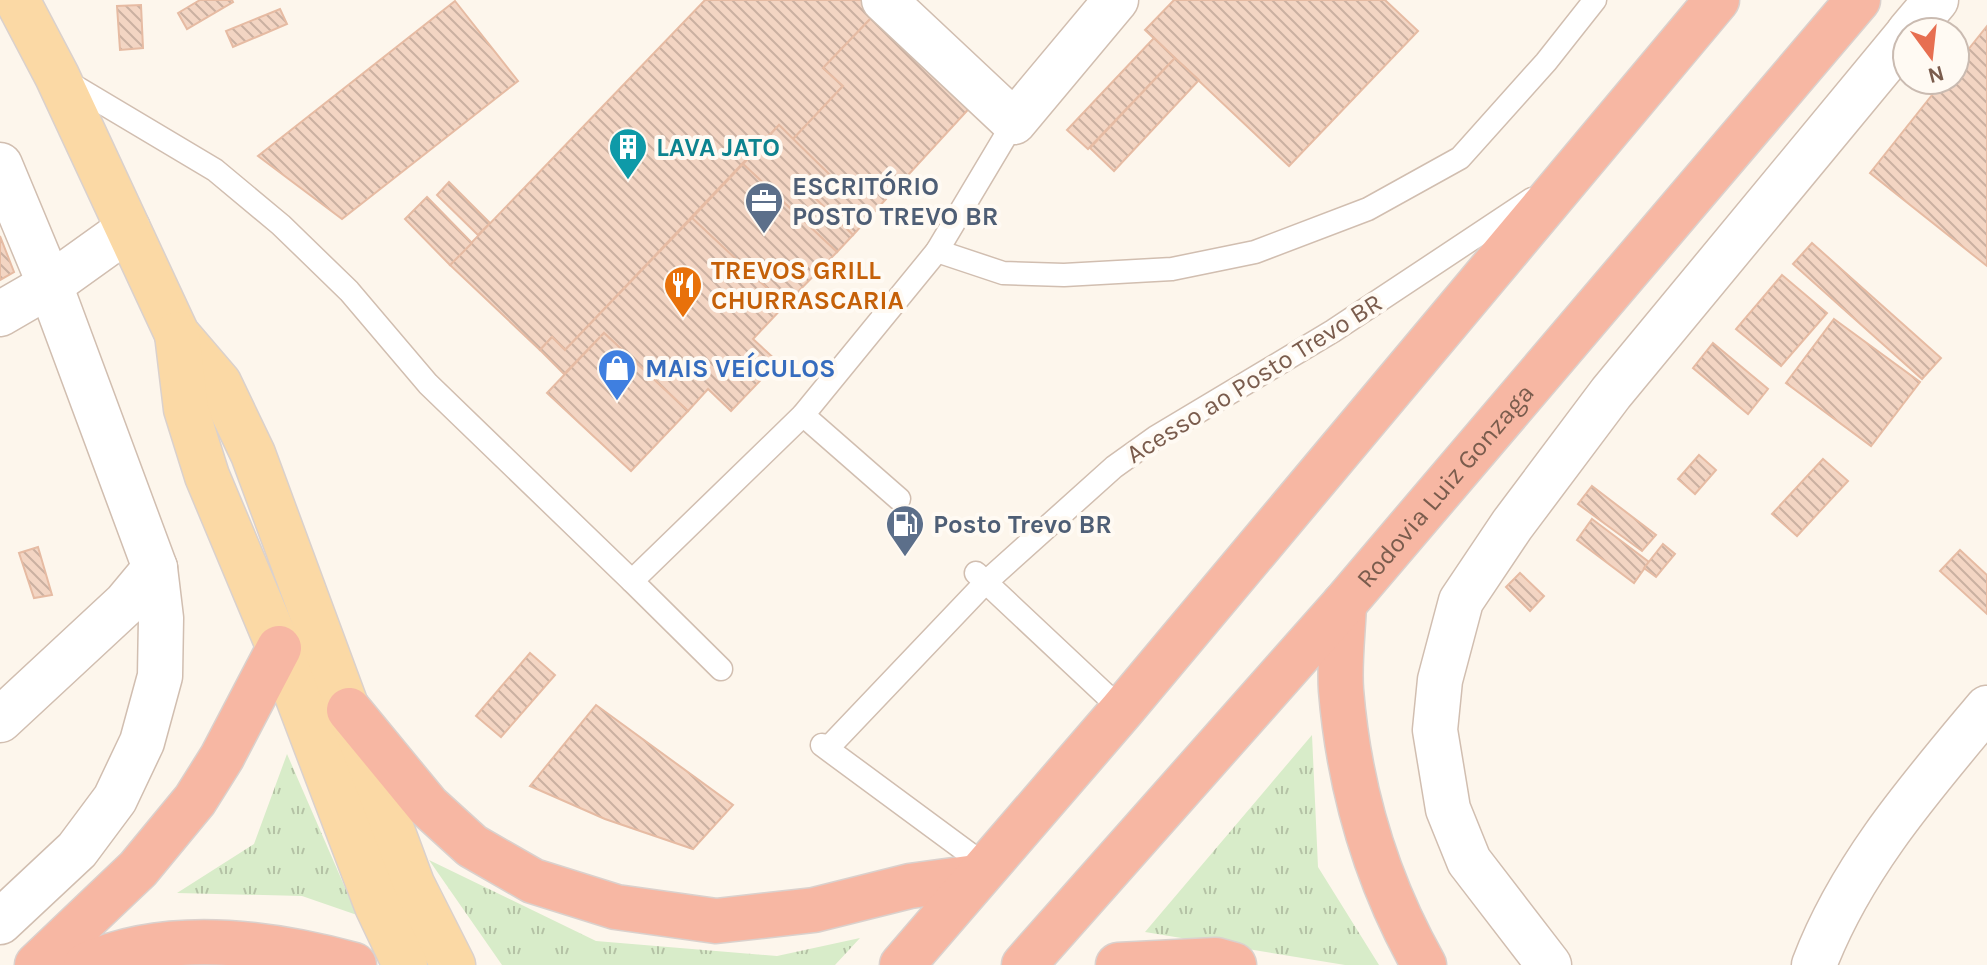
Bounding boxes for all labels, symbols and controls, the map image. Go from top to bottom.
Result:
north arrow [1891,16,1971,96]
text: N [1925,60,1947,89]
building icon: LAVA JATO [607,126,649,181]
place label: LAVA JATO [656,132,780,163]
place label: ESCRITÓRIO POSTO TREVO BR [792,170,999,232]
office icon: ESCRITÓRIO POSTO TREVO BR [743,180,785,235]
place label: TREVOS GRILL CHURRASCARIA [711,255,904,316]
restaurant icon: TREVOS GRILL CHURRASCARIA [662,264,704,319]
street label: Acesso ao Posto Trevo BR [1121,287,1388,470]
shop icon: MAIS VEÍCULOS [596,347,638,402]
place label: MAIS VEÍCULOS [645,352,835,384]
street label: Rodovia Luiz Gonzaga [1350,378,1541,594]
fuel station icon: Posto Trevo BR [884,503,926,558]
place label: Posto Trevo BR [933,509,1112,540]

